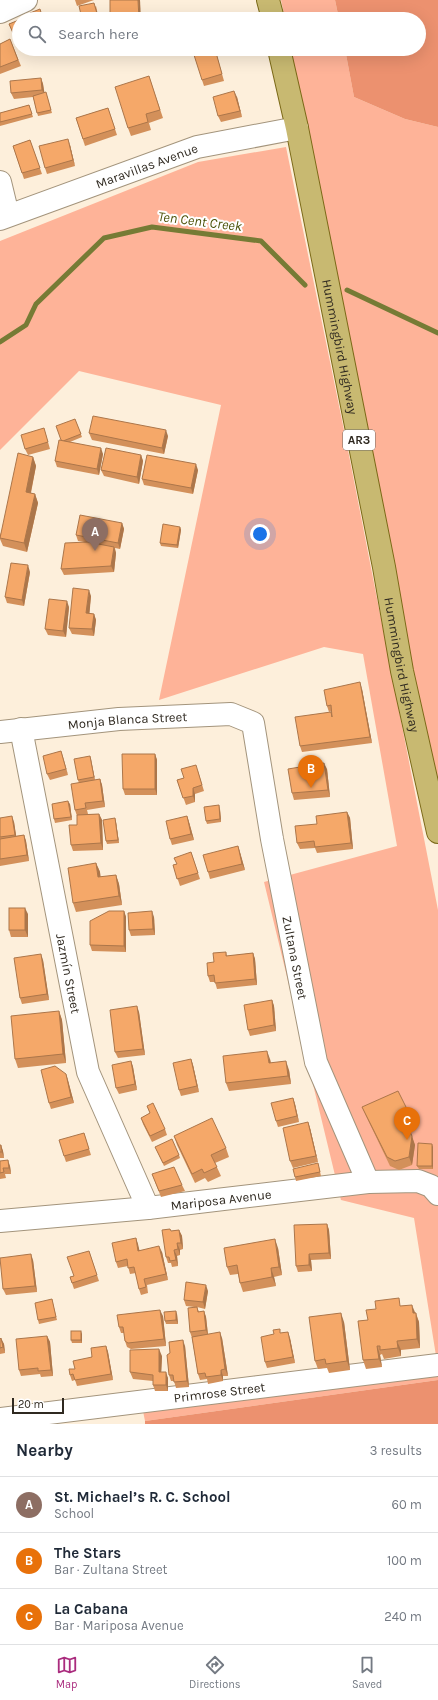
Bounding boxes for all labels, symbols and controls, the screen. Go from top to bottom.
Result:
search box [12,12,426,56]
icon: search [26,23,48,45]
text: Search here [58,25,139,43]
street label: Maravillas Avenue [94,140,200,191]
water label: Ten Cent Creek [157,208,244,235]
street label: Hummingbird Highway [319,278,361,416]
road number: AR3 [343,430,375,450]
pin: A [82,518,108,551]
your location [250,524,270,544]
street label: Hummingbird Highway [381,596,423,734]
street label: Monja Blanca Street [67,709,188,733]
pin: B [298,755,324,788]
street label: Zultana Street [279,914,311,1001]
street label: Jazmín Street [53,932,83,1015]
pin: C [394,1107,420,1140]
street label: Mariposa Avenue [170,1186,273,1213]
street label: Primrose Street [173,1379,266,1406]
scale bar [12,1396,64,1415]
text: 20 m [18,1398,44,1411]
text: Nearby [16,1440,73,1460]
text: 3 results [370,1443,422,1458]
text: St. Michael’s R. C. School [54,1488,230,1506]
text: A [25,1497,33,1512]
text: 60 m [392,1497,422,1512]
text: School [54,1506,94,1521]
text: The Stars [54,1544,121,1562]
text: B [25,1553,33,1568]
text: 100 m [387,1553,422,1568]
text: Bar · Zultana Street [54,1562,167,1577]
text: La Cabana [54,1600,128,1618]
text: C [25,1609,33,1624]
text: 240 m [384,1609,422,1624]
text: Bar · Mariposa Avenue [54,1618,184,1633]
tab: Map [56,1654,78,1691]
tab: Directions [189,1654,241,1691]
tab: Saved [352,1654,382,1691]

